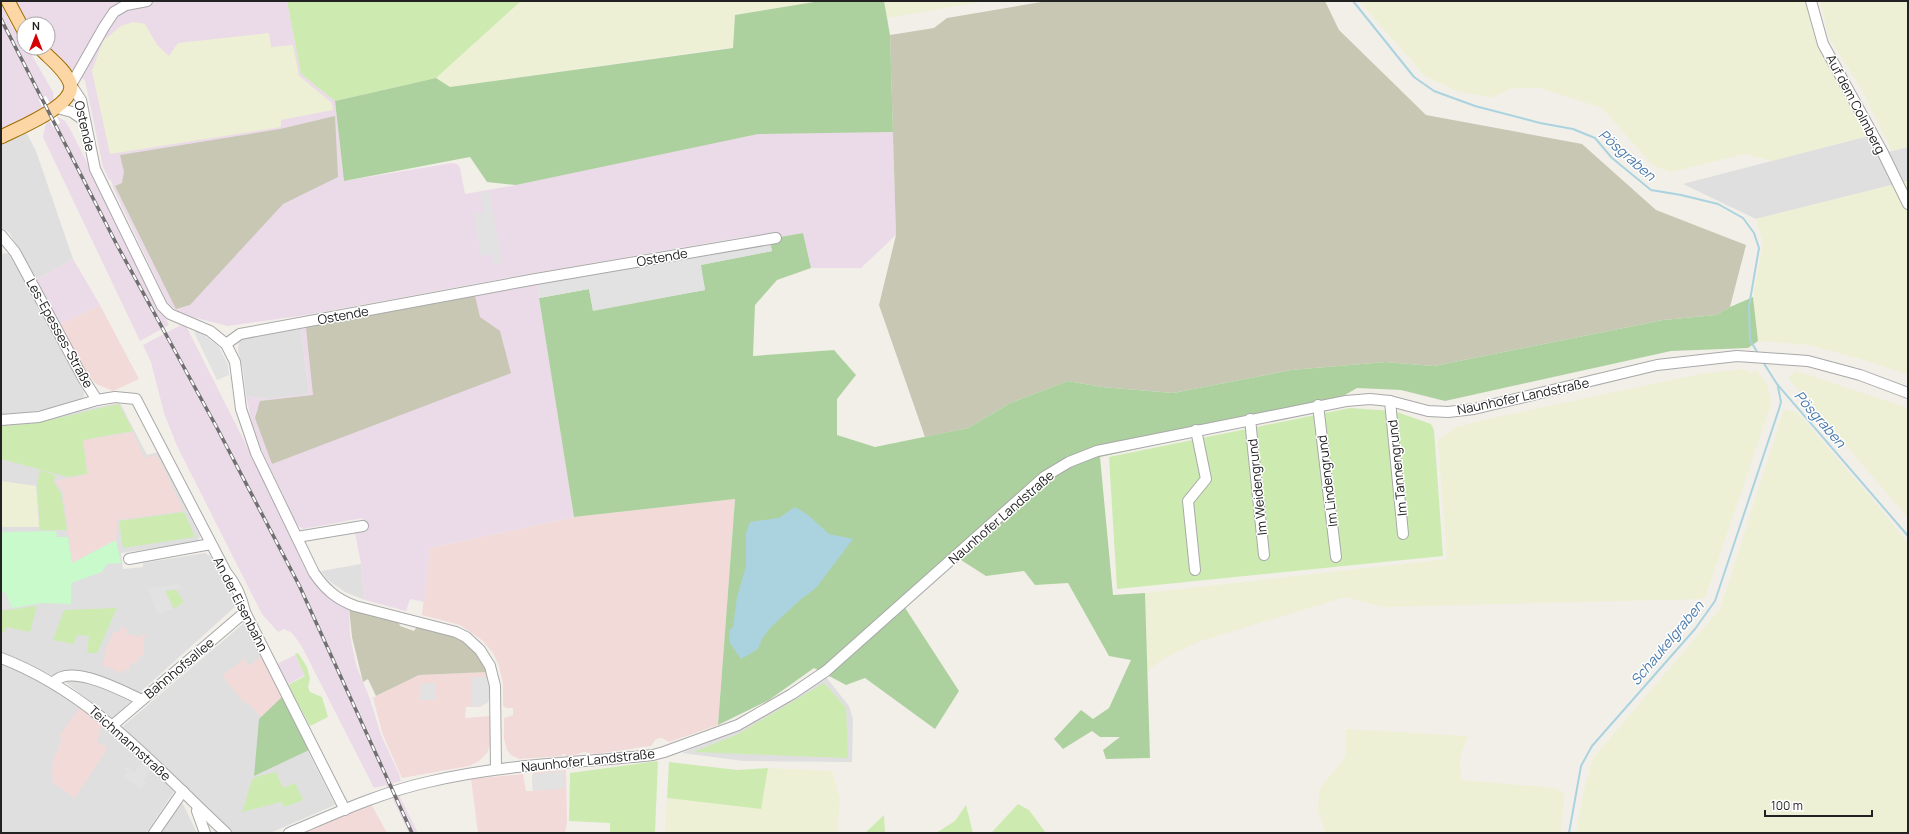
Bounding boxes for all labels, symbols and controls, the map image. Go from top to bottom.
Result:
north arrow [16,16,56,56]
text: N [32,18,40,33]
street label: Auf dem Colmberg [1822,51,1890,157]
street label: Ostende [70,99,100,154]
water label: Pösgraben [1595,125,1660,185]
street label: Ostende [635,244,689,270]
street label: Les-Epesses-Straße [22,275,98,392]
street label: Ostende [316,302,370,328]
street label: Naunhofer Landstraße [1455,373,1591,419]
water label: Pösgraben [1790,386,1851,452]
street label: Im Tannengrund [1383,419,1411,517]
street label: Im Lindengrund [1312,434,1342,528]
street label: Im Weidengrund [1243,438,1271,536]
street label: Naunhofer Landstraße [944,466,1058,568]
street label: An der Eisenbahn [209,554,273,654]
water label: Schaukelgraben [1626,596,1708,689]
street label: Bahnhofsallee [140,633,218,703]
street label: Teichmannstraße [85,701,175,785]
street label: Naunhofer Landstraße [520,744,656,776]
scale bar [1765,792,1872,818]
text: 100 m [1771,797,1803,814]

